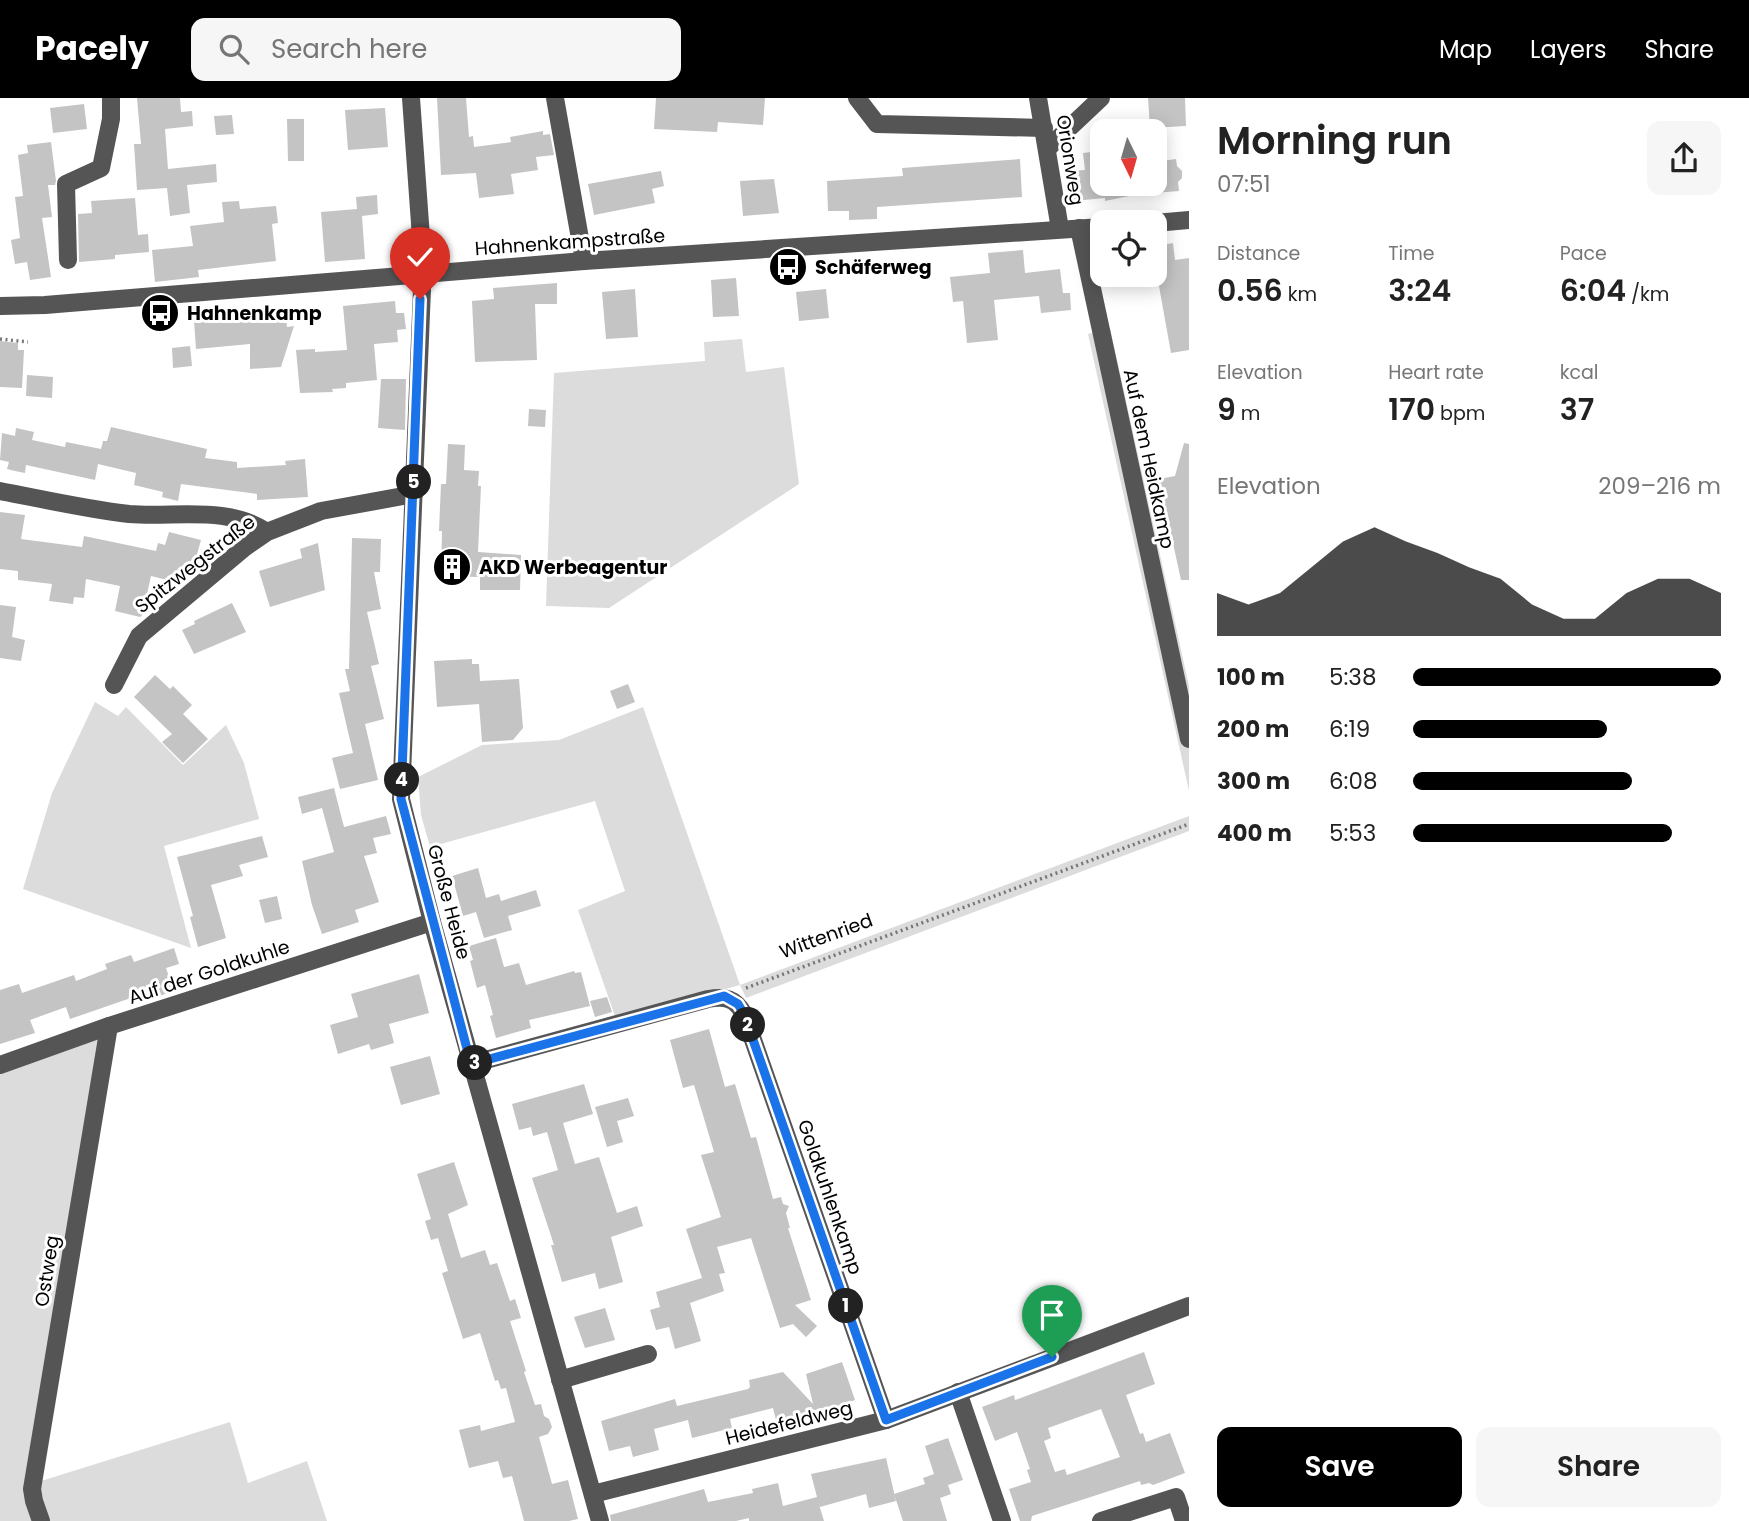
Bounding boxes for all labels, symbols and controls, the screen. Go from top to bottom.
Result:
search box [191,18,681,81]
text: Pacely [35,25,149,72]
icon: search [215,30,253,68]
text: Search here [271,31,428,67]
text: Map [1439,33,1492,66]
text: Layers [1530,33,1606,66]
text: Share [1644,33,1714,66]
street label: Orionweg [1050,113,1090,207]
text: Morning run [1217,114,1452,167]
north arrow [1090,119,1167,196]
map controls [1090,119,1167,287]
button: share [1647,121,1721,195]
text: 07:51 [1217,168,1271,200]
button: locate [1090,210,1167,287]
street label: Hahnenkampstraße [474,222,666,262]
pin [390,227,450,299]
icon: check [401,238,439,276]
text: Distance [1217,240,1300,267]
text: Time [1388,240,1435,267]
text: Pace [1560,240,1607,267]
bus stop icon: Schäferweg [767,246,809,288]
place label: Schäferweg [815,254,932,281]
text: 0.56 [1217,269,1283,312]
text: 3:24 [1388,269,1451,312]
text: 6:04 [1560,269,1626,312]
text: km [1283,281,1317,308]
text: /km [1626,281,1669,308]
bus stop icon: Hahnenkamp [139,292,181,334]
place label: Hahnenkamp [187,300,322,327]
text: Elevation [1217,359,1303,386]
text: Heart rate [1388,359,1484,386]
text: kcal [1560,359,1599,386]
street label: Auf dem Heidkamp [1117,367,1181,551]
text: 9 [1217,388,1236,431]
text: 170 [1388,388,1435,431]
text: 37 [1560,388,1594,431]
text: m [1236,400,1260,427]
text: bpm [1435,400,1485,427]
pin: 5 [396,464,432,500]
text: 5 [407,468,420,495]
text: Elevation [1217,470,1321,502]
text: 209–216 m [1598,470,1721,502]
street label: Spitzwegstraße [129,508,261,620]
building icon: AKD Werbeagentur [431,546,473,588]
place label: AKD Werbeagentur [479,554,667,581]
text: 100 m [1217,661,1285,693]
text: 5:38 [1329,661,1376,693]
text: 200 m [1217,713,1289,745]
text: 6:19 [1329,713,1370,745]
pin: 4 [384,762,420,798]
text: 300 m [1217,765,1290,797]
text: 6:08 [1329,765,1377,797]
text: 4 [395,766,408,793]
text: 400 m [1217,817,1292,849]
text: 5:53 [1329,817,1376,849]
street label: Große Heide [421,841,477,963]
street label: Wittenried [776,907,876,965]
street label: Auf der Goldkuhle [125,933,293,1011]
pin: 2 [730,1007,766,1042]
text: 2 [742,1011,753,1038]
pin: 3 [458,1046,492,1080]
text: 3 [469,1049,480,1076]
street label: Goldkuhlenkamp [791,1116,869,1278]
street label: Ostweg [28,1233,66,1309]
pin [1022,1285,1082,1357]
pin: 1 [828,1288,864,1324]
text: 1 [842,1292,849,1319]
icon: arrive [1033,1296,1071,1334]
street label: Heidefeldweg [723,1394,855,1452]
button: Save [1217,1427,1462,1507]
button: Share [1476,1427,1721,1507]

